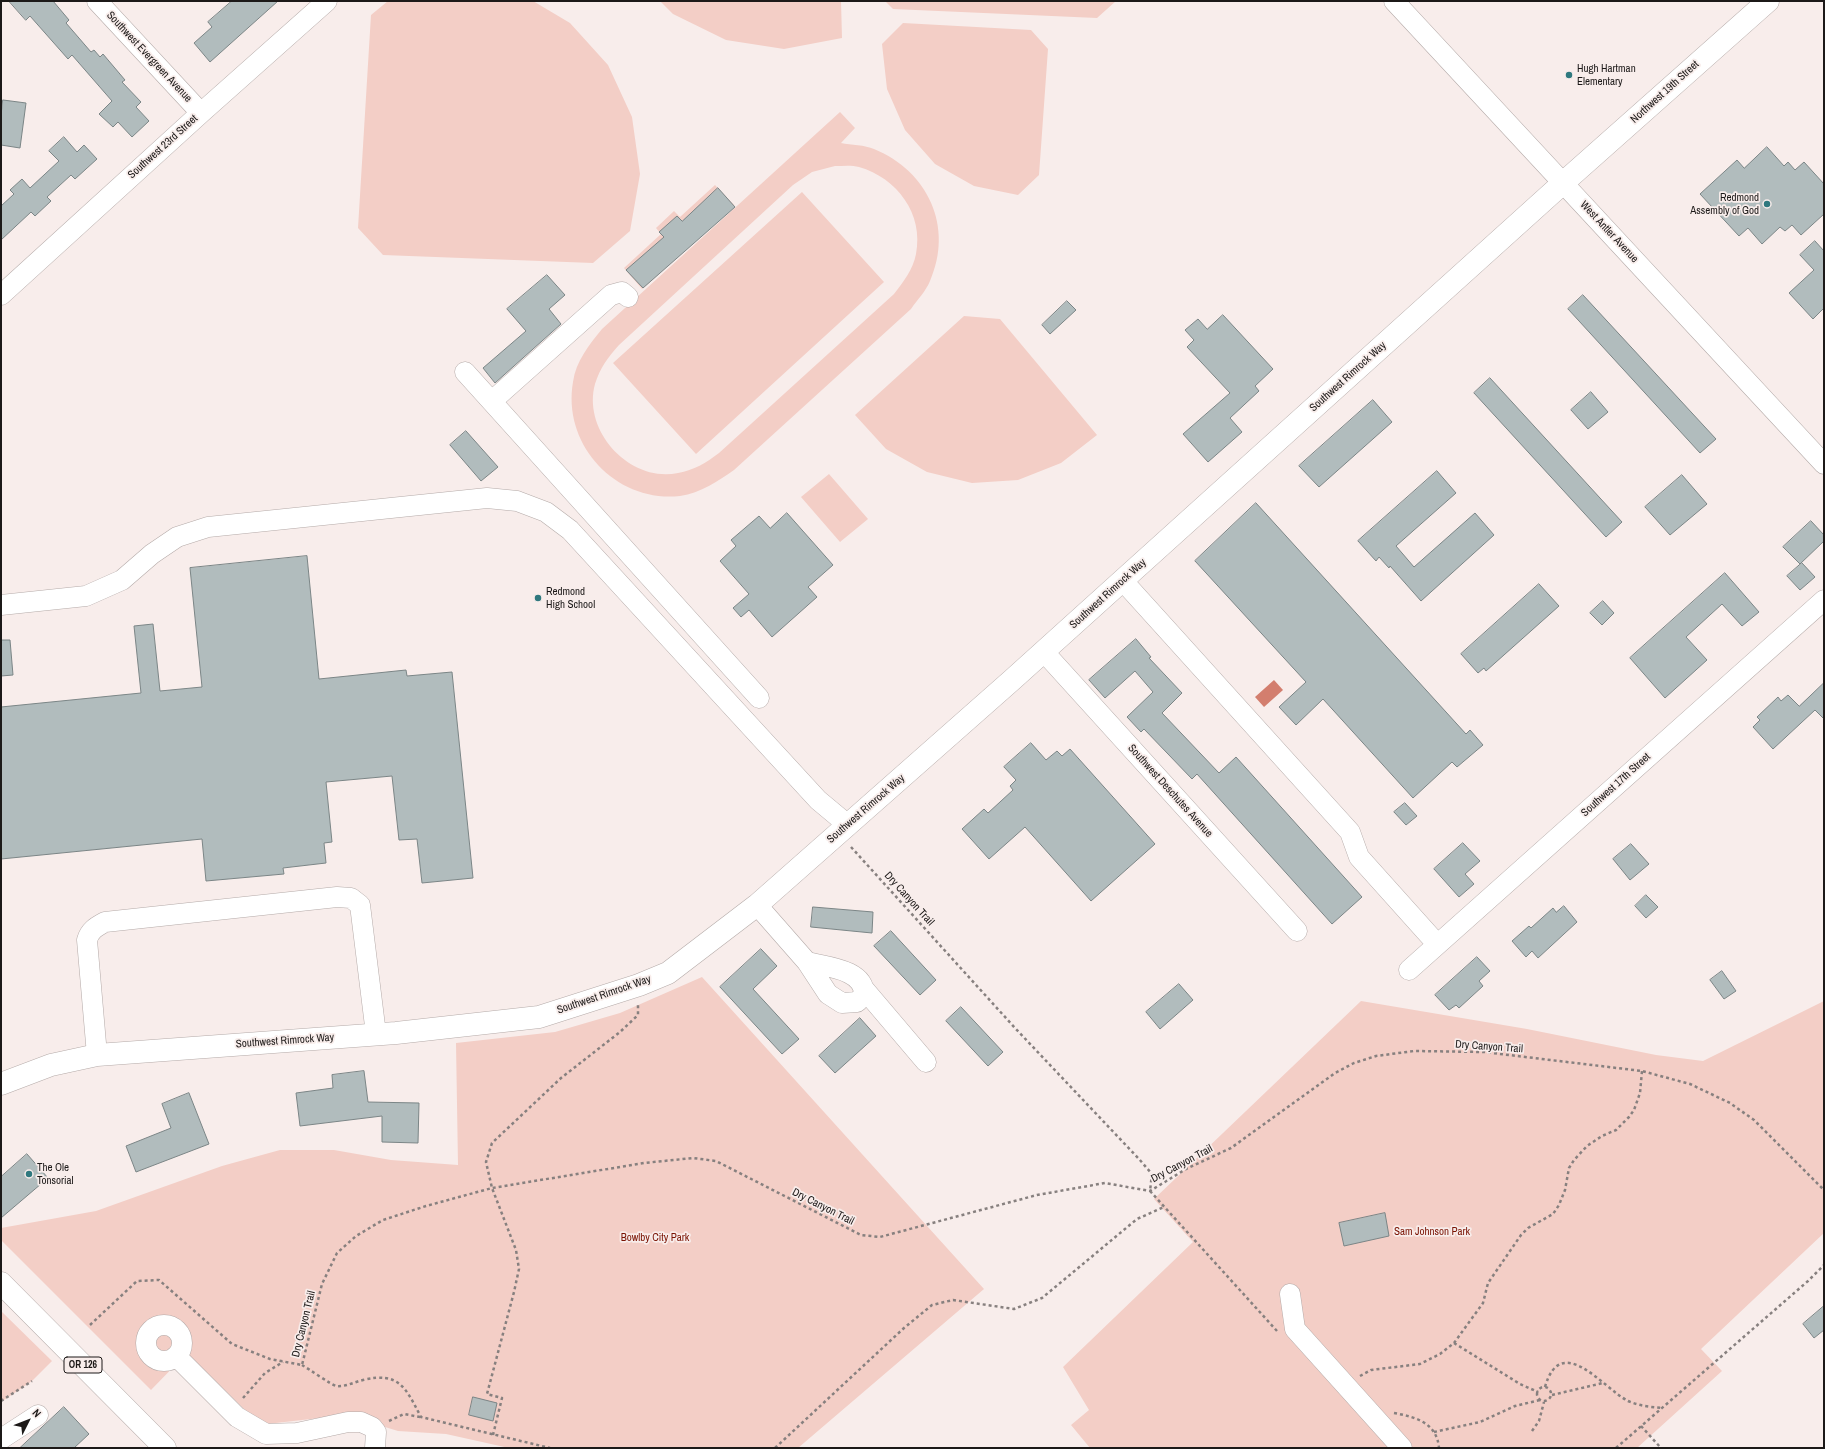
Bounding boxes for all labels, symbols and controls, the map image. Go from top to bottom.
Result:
street label: Southwest Evergreen Avenue [104,9,194,105]
street label: Northwest 19th Street [1628,58,1702,126]
place label: Hugh Hartman Elementary [1577,62,1636,88]
marker: Hugh Hartman Elementary [1564,70,1574,80]
street label: Southwest 23rd Street [125,112,201,182]
place label: Redmond Assembly of God [1690,191,1759,217]
street label: West Antler Avenue [1577,198,1641,266]
marker: Redmond Assembly of God [1762,199,1772,209]
street label: Southwest Rimrock Way [1307,339,1389,415]
street label: Southwest Rimrock Way [1067,556,1149,632]
place label: Redmond High School [546,585,595,611]
marker: Redmond High School [533,593,543,603]
street label: Southwest Deschutes Avenue [1125,742,1215,840]
street label: Southwest 17th Street [1579,750,1653,820]
street label: Southwest Rimrock Way [825,772,907,846]
street label: Dry Canyon Trail [881,869,937,929]
street label: Southwest Rimrock Way [555,973,653,1017]
street label: Southwest Rimrock Way [235,1031,335,1051]
street label: Dry Canyon Trail [1455,1038,1523,1056]
street label: Dry Canyon Trail [1149,1142,1215,1186]
place label: The Ole Tonsorial [37,1161,74,1187]
marker: The Ole Tonsorial [24,1169,34,1179]
street label: Dry Canyon Trail [790,1186,856,1228]
park label: Sam Johnson Park [1394,1225,1470,1239]
park label: Bowlby City Park [621,1231,689,1245]
street label: Dry Canyon Trail [289,1289,319,1359]
road number: OR 126 [64,1357,102,1373]
north arrow [8,1401,48,1441]
text: N [30,1406,44,1420]

